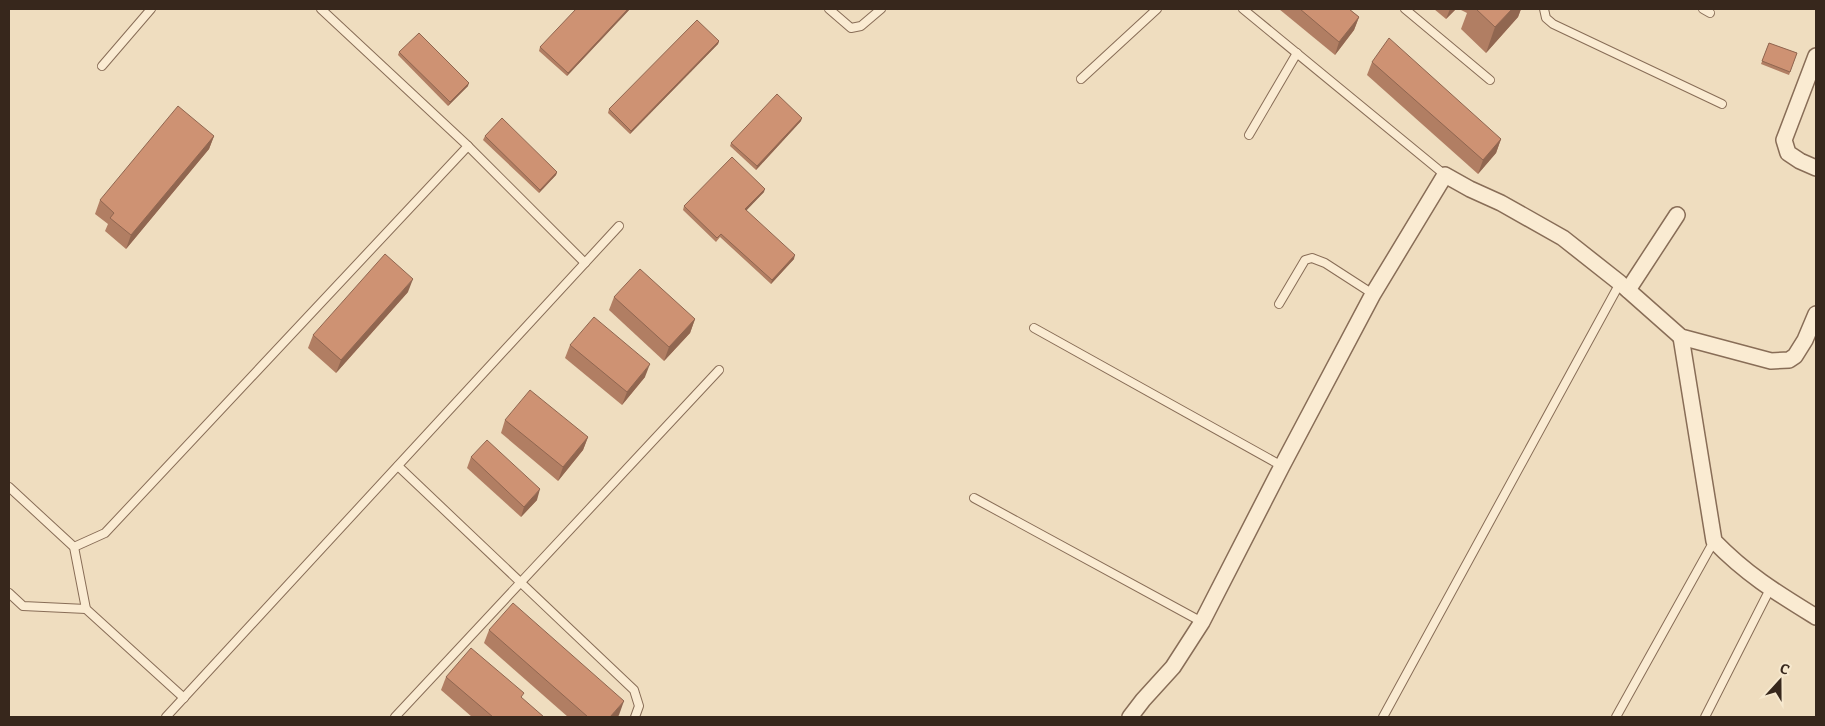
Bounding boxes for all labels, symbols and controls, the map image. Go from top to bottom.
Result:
north arrow [1755,656,1805,706]
text: С [1777,660,1792,679]

